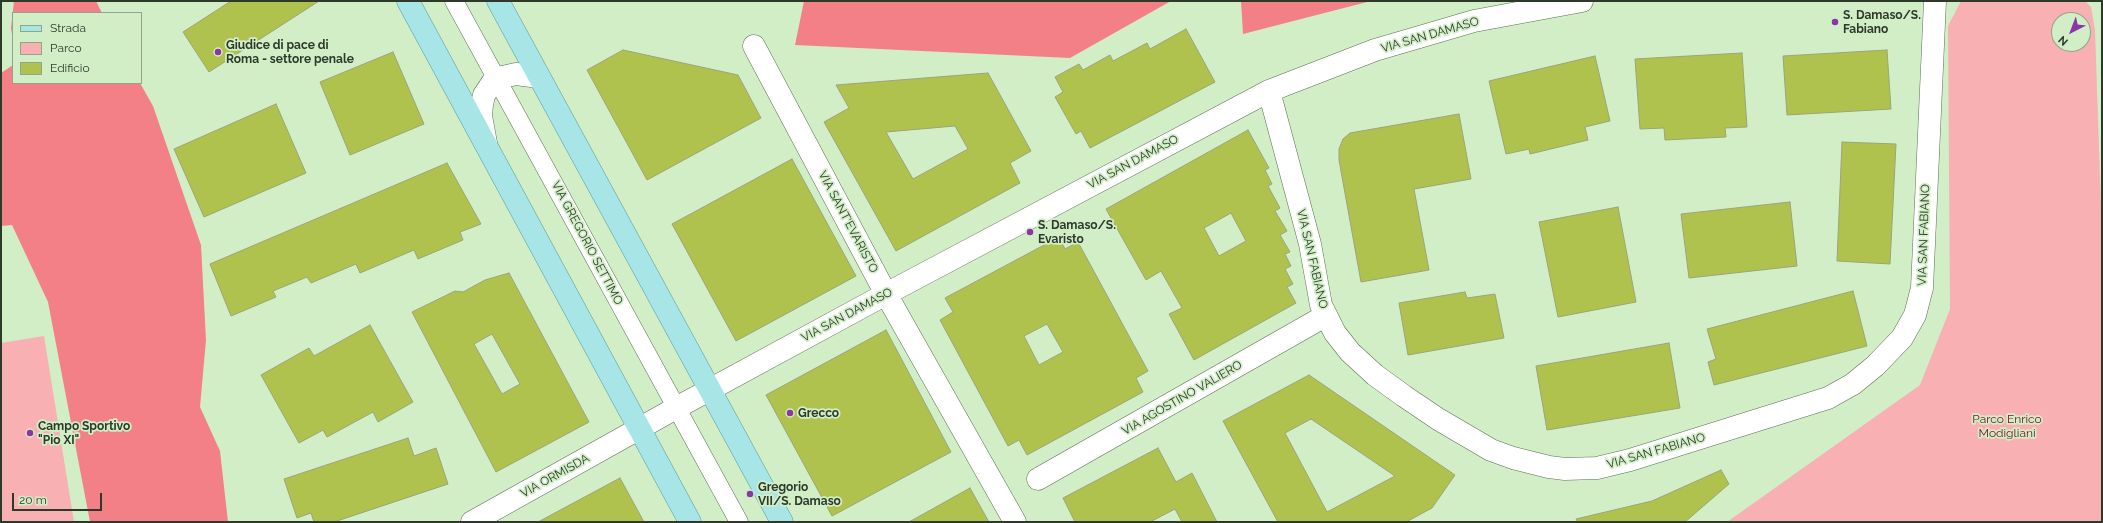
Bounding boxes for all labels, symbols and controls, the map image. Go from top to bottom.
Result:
place label: S. Damaso/S. Fabiano [1843,8,1921,36]
legend [12,12,142,84]
north arrow [2051,12,2091,52]
street label: VIA SAN DAMASO [1379,14,1481,56]
marker: S. Damaso/S. Fabiano [1830,17,1840,27]
text: Strada [50,21,86,35]
text: N [2056,33,2071,48]
place label: Giudice di pace di Roma - settore penale [226,38,354,66]
text: Parco [50,41,82,55]
marker: Giudice di pace di Roma - settore penale [213,47,223,57]
text: Edificio [50,61,90,75]
street label: VIA SAN DAMASO [1085,132,1181,192]
street label: VIA SANT'EVARISTO [815,169,881,275]
street label: VIA GREGORIO SETTIMO [548,179,626,307]
street label: VIA SAN FABIANO [1915,184,1933,286]
street label: VIA SAN FABIANO [1294,208,1330,310]
place label: S. Damaso/S. Evaristo [1038,218,1116,246]
marker: S. Damaso/S. Evaristo [1025,227,1035,237]
street label: VIA SAN DAMASO [799,285,895,345]
street label: VIA AGOSTINO VALIERO [1119,358,1245,438]
place label: Grecco [798,406,839,420]
marker: Grecco [785,408,795,418]
park label: Parco Enrico Modigliani [1972,412,2042,440]
place label: Campo Sportivo "Pio XI" [38,419,130,447]
marker: Campo Sportivo "Pio XI" [25,428,35,438]
street label: VIA SAN FABIANO [1605,430,1707,472]
street label: VIA ORMISDA [518,451,592,501]
place label: Gregorio VII/S. Damaso [758,480,841,508]
scale bar [14,485,104,511]
marker: Gregorio VII/S. Damaso [745,489,755,499]
text: 20 m [19,493,47,507]

